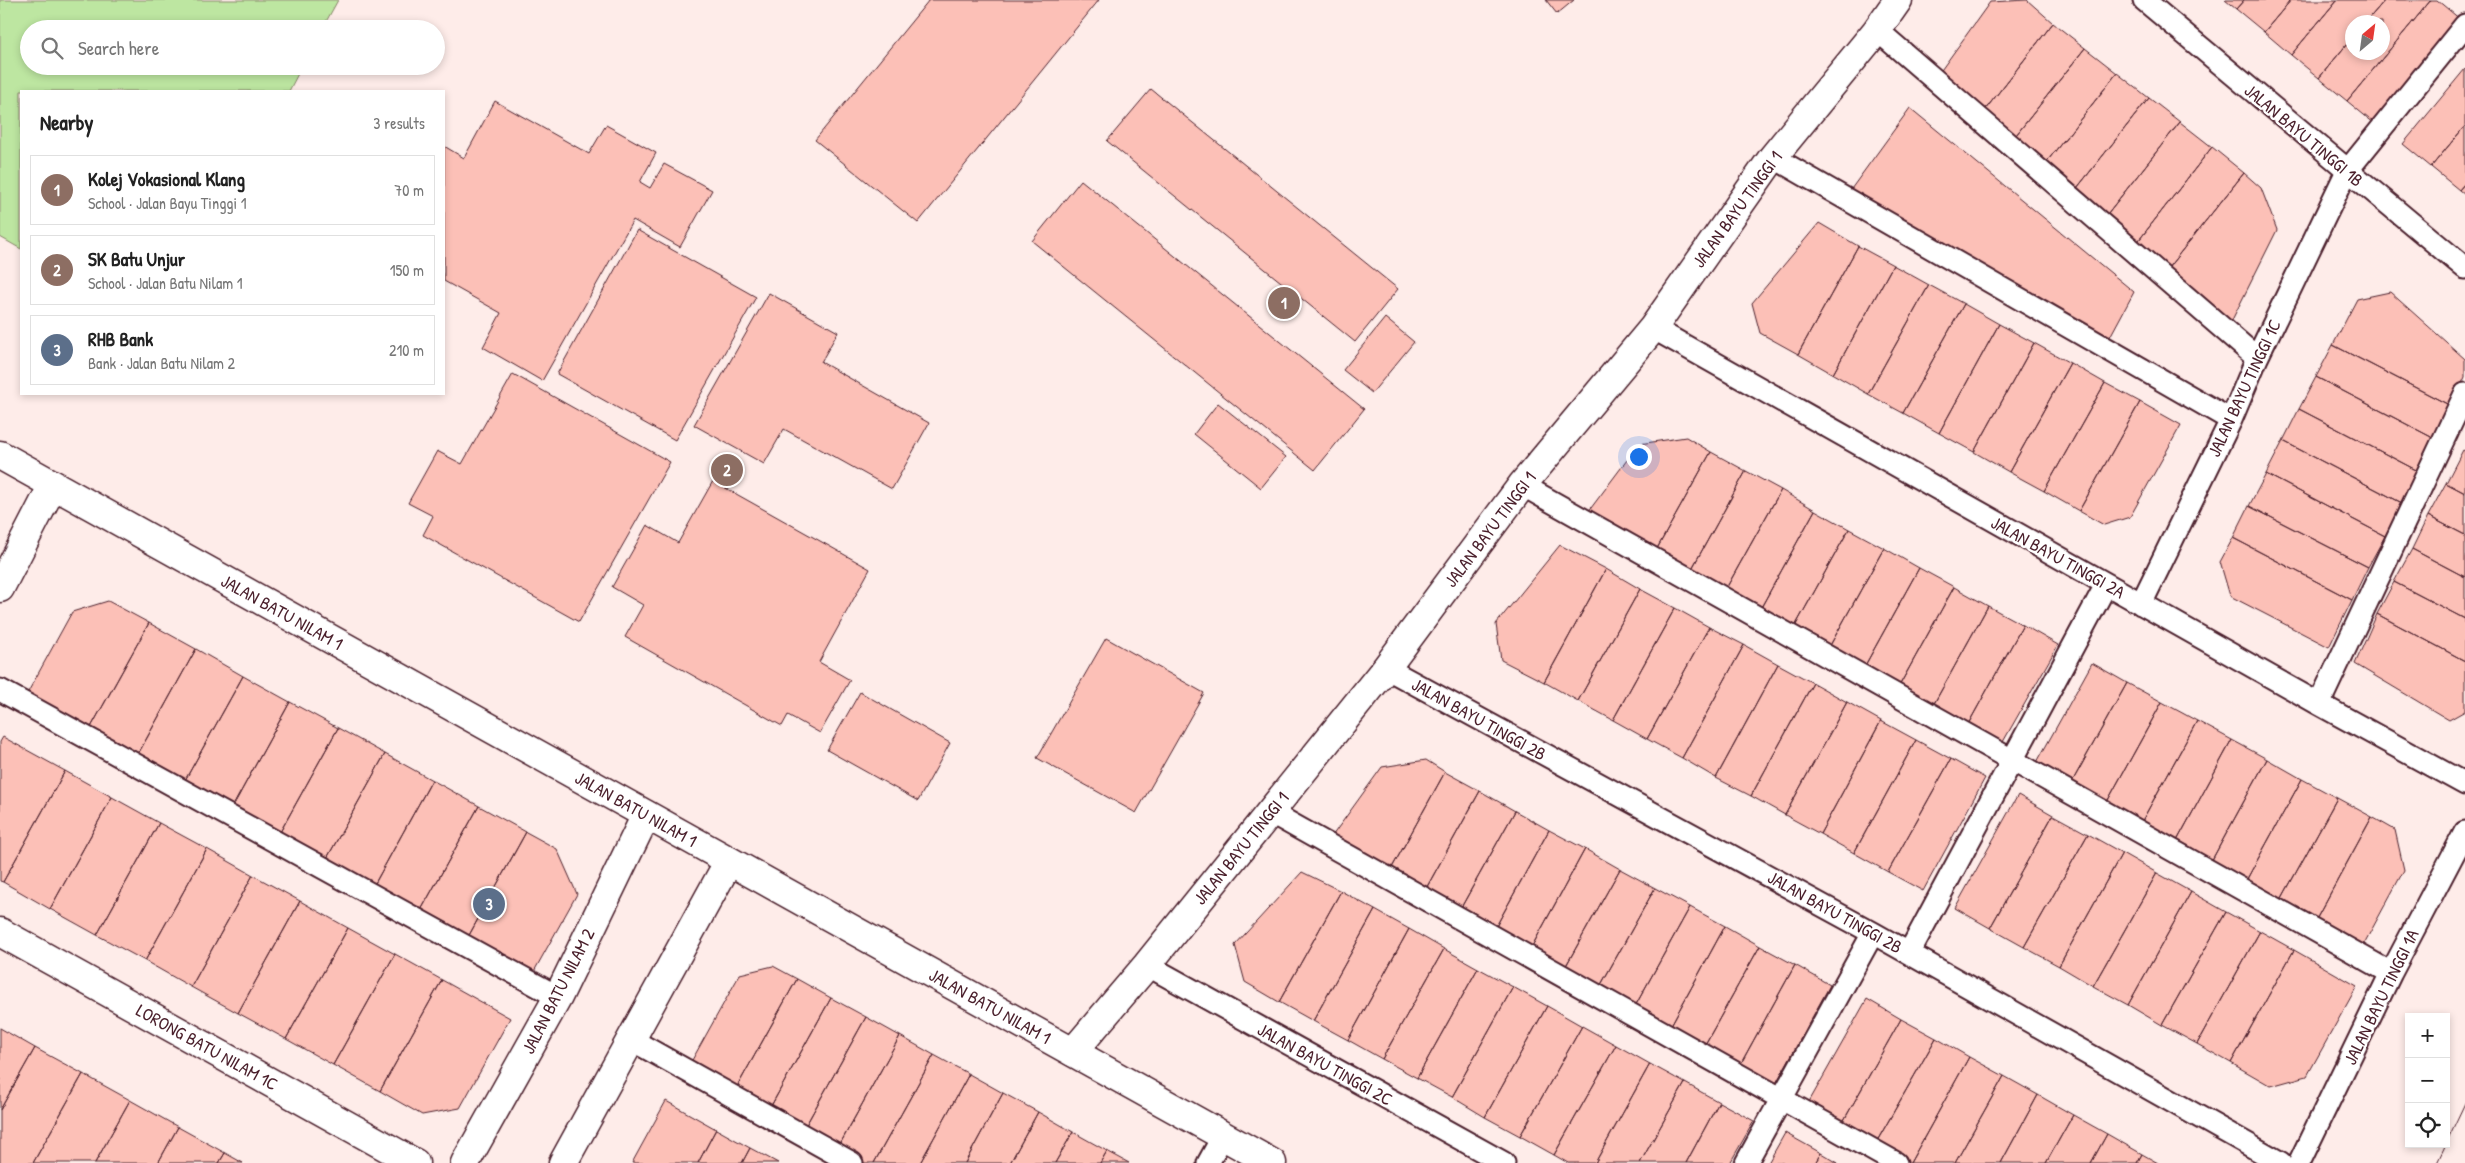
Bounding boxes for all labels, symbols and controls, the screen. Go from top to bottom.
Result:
north arrow [2345,15,2390,60]
search box [20,20,445,75]
icon: search [38,34,66,62]
text: Search here [78,35,159,61]
street label: JALAN BAYU TINGGI 1B [2239,78,2369,192]
text: Nearby [40,108,93,137]
text: 3 results [373,112,425,134]
street label: JALAN BAYU TINGGI 1 [1686,145,1788,273]
text: Kolej Vokasional Klang [88,166,245,192]
text: 1 [54,179,60,201]
text: 70 m [394,179,424,201]
text: School · Jalan Bayu Tinggi 1 [88,192,246,214]
text: SK Batu Unjur [88,246,185,272]
text: 2 [53,259,61,281]
text: 150 m [390,259,424,281]
text: School · Jalan Batu Nilam 1 [88,272,243,294]
pin: 1 [1268,284,1300,322]
street label: JALAN BAYU TINGGI 1C [2201,315,2287,461]
text: RHB Bank [88,326,153,352]
text: 3 [53,339,61,361]
text: 210 m [389,339,424,361]
text: Bank · Jalan Batu Nilam 2 [88,352,235,374]
your location [1626,444,1652,470]
pin: 2 [711,451,743,489]
street label: JALAN BAYU TINGGI 1 [1438,466,1542,592]
street label: JALAN BAYU TINGGI 2A [1987,510,2130,604]
street label: JALAN BATU NILAM 1 [217,568,347,656]
street label: JALAN BAYU TINGGI 2B [1407,672,1551,766]
street label: JALAN BATU NILAM 1 [571,765,701,853]
street label: JALAN BAYU TINGGI 1 [1188,786,1294,910]
street label: JALAN BAYU TINGGI 2B [1763,865,1907,959]
pin: 3 [473,885,505,923]
street label: JALAN BATU NILAM 2 [516,924,601,1058]
street label: JALAN BAYU TINGGI 1A [2337,925,2425,1069]
street label: JALAN BATU NILAM 1 [925,962,1055,1050]
street label: LORONG BATU NILAM 1C [132,998,282,1096]
map controls [2405,1013,2450,1148]
button: + [2405,1013,2450,1058]
street label: JALAN BAYU TINGGI 2C [1253,1017,1397,1112]
button: − [2405,1058,2450,1103]
button: locate [2405,1103,2450,1148]

